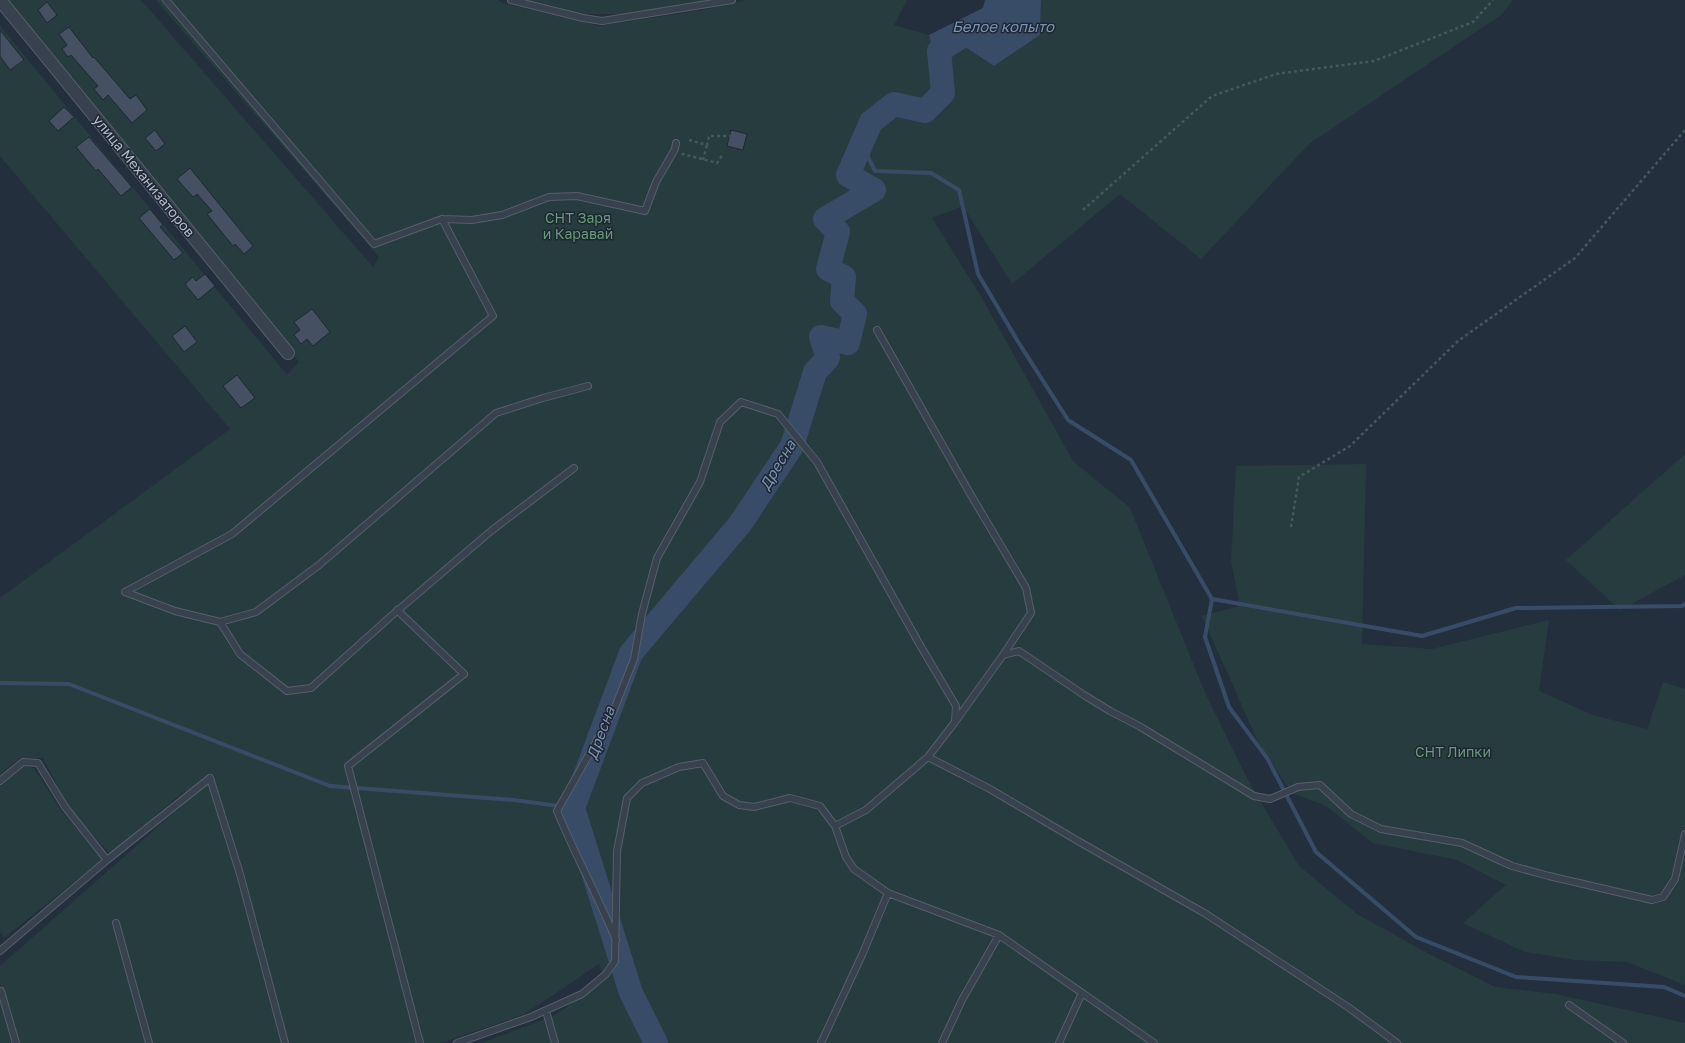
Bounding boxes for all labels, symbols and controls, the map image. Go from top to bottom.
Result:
water label: Белое копыто [952,17,1055,35]
street label: улица Механизаторов [90,111,199,240]
park label: СНТ Заря и Каравай [543,209,613,242]
water label: Дресна [755,436,799,493]
water label: Дресна [582,703,618,762]
park label: СНТ Липки [1415,743,1491,760]

